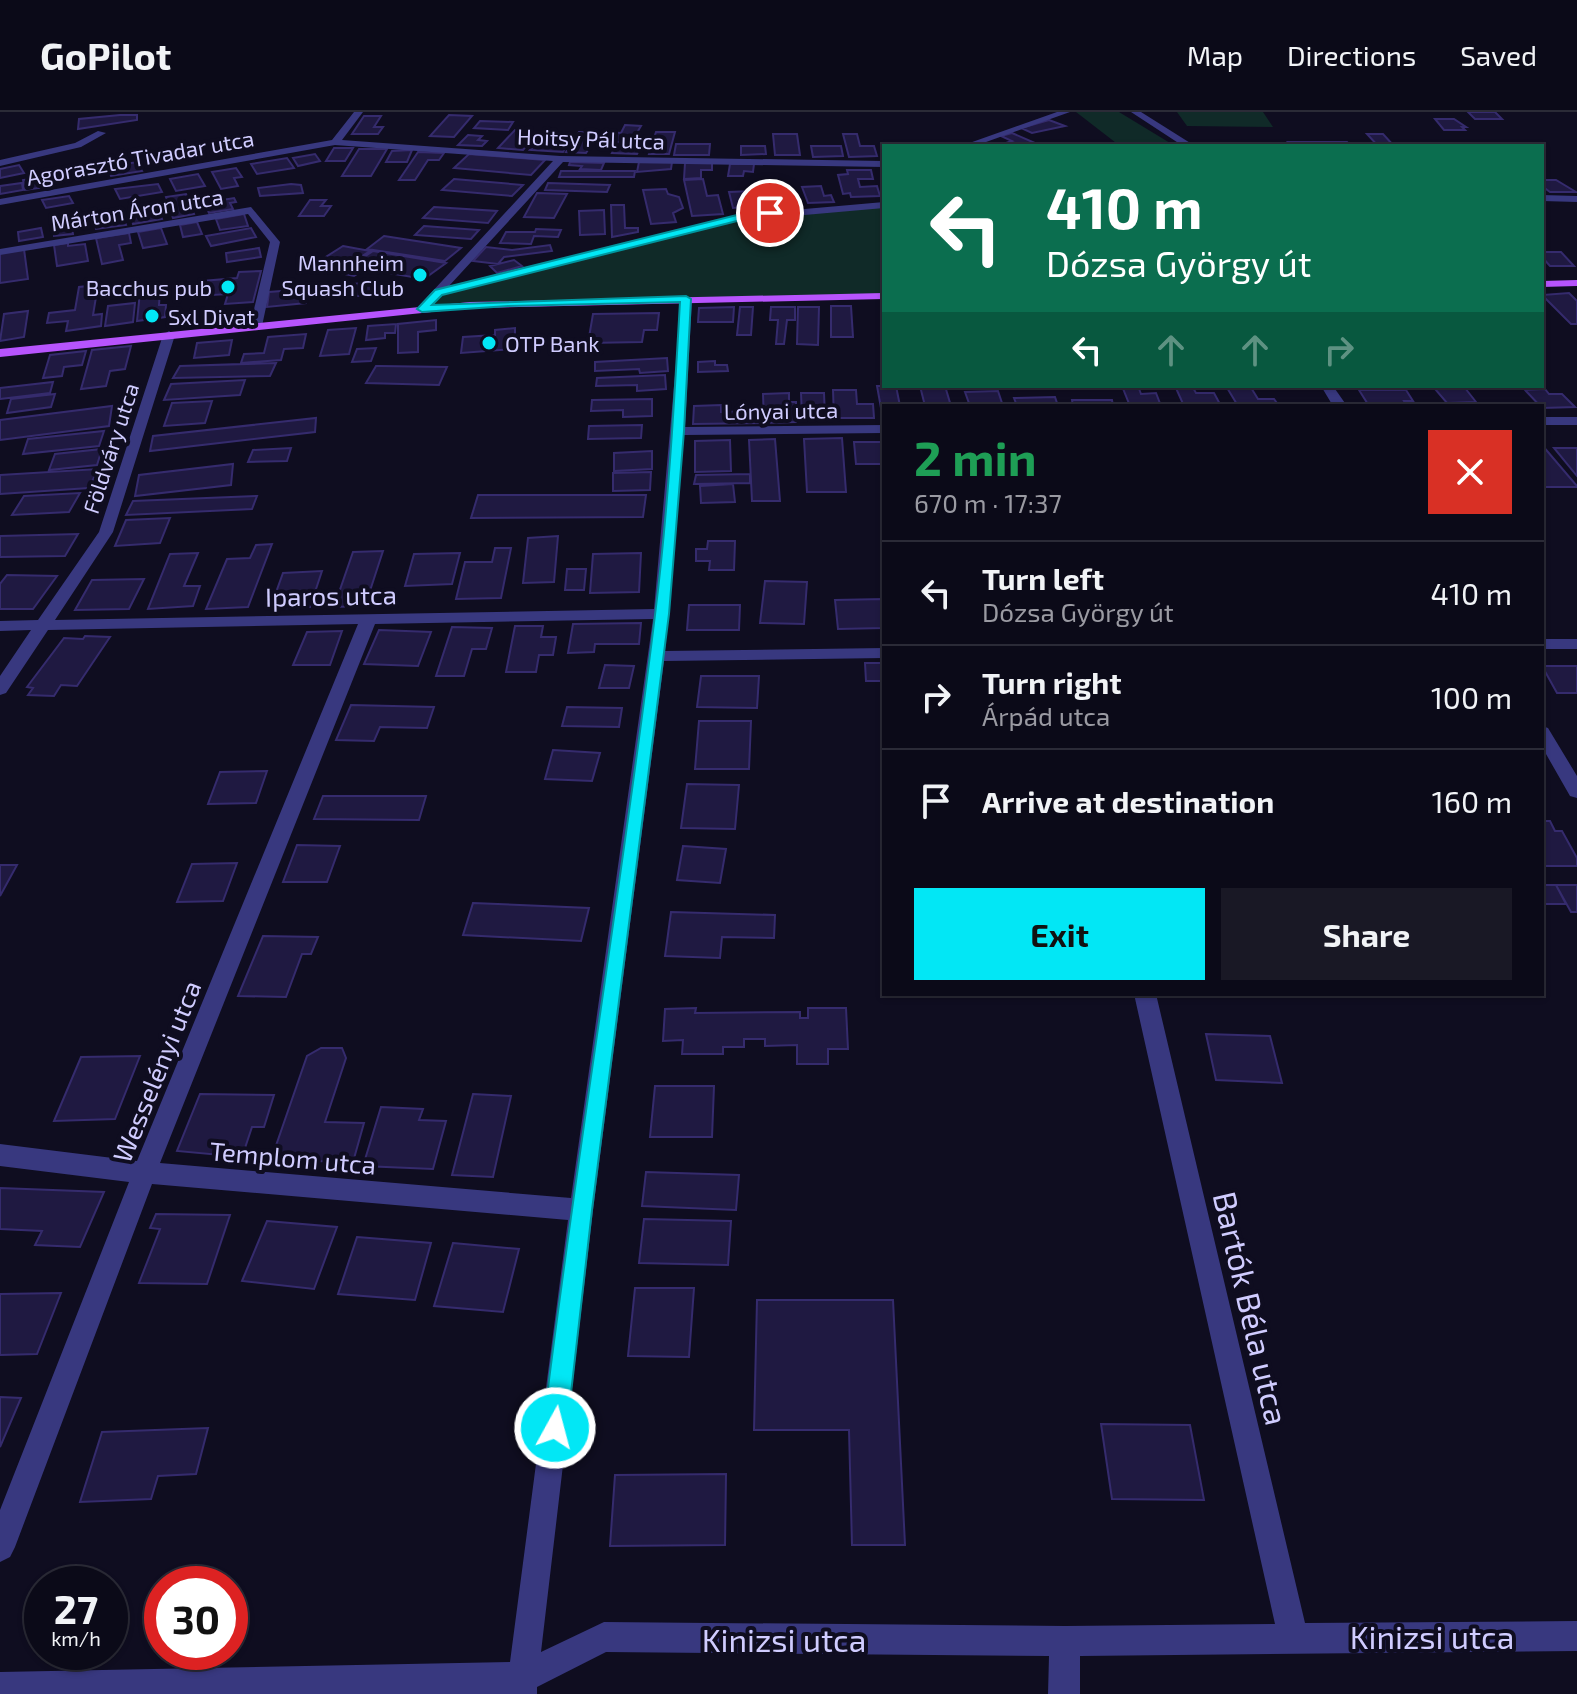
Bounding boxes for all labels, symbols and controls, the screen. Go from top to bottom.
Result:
text: GoPilot [40,32,171,78]
text: Map [1187,38,1243,72]
text: Directions [1287,38,1416,72]
text: Saved [1460,38,1537,72]
street label: Hoitsy Pál utca [517,122,665,154]
street label: Agorasztó Tivadar utca [24,124,256,190]
text: 410 m [1046,173,1203,240]
icon: left [914,176,1018,280]
pin [736,179,804,247]
street label: Márton Áron utca [49,183,225,235]
icon: arrive [748,191,792,235]
text: Dózsa György út [1046,241,1312,284]
place label: Mannheim Squash Club [281,249,404,300]
marker: Mannheim Squash Club [411,266,429,284]
place label: Bacchus pub [86,274,212,300]
marker: Bacchus pub [219,278,237,296]
place label: Sxl Divat [168,303,255,329]
marker: Sxl Divat [143,307,161,325]
icon: left [1065,328,1109,372]
icon: ahead [1149,328,1193,372]
icon: ahead [1233,328,1277,372]
icon: right [1317,328,1361,372]
place label: OTP Bank [505,330,599,356]
marker: OTP Bank [480,334,498,352]
street label: Földváry utca [77,380,143,516]
street label: Lónyai utca [724,396,838,424]
text: 2 min [914,428,1037,486]
button: close [1428,430,1512,514]
text: 670 m · 17:37 [914,487,1062,518]
text: Turn left [982,560,1104,596]
icon: left [914,571,958,615]
text: 410 m [1431,575,1512,611]
street label: Iparos utca [265,578,397,612]
text: Dózsa György út [982,596,1174,627]
text: Turn right [982,664,1122,700]
icon: right [914,675,958,719]
text: 100 m [1431,679,1512,715]
text: Árpád utca [982,700,1110,731]
icon: arrive [914,779,958,823]
text: Arrive at destination [982,783,1274,819]
text: 160 m [1432,783,1512,819]
button: Exit [914,888,1205,980]
button: Share [1221,888,1512,980]
street label: Wesselényi utca [105,976,207,1166]
street label: Templom utca [209,1134,377,1180]
street label: Bartók Béla utca [1207,1187,1297,1429]
position arrow [513,1386,597,1470]
speed limit sign: 30 [144,1566,248,1670]
text: 27 [54,1584,98,1632]
street label: Kinizsi utca [1350,1617,1514,1655]
street label: Kinizsi utca [702,1620,866,1658]
text: km/h [51,1626,101,1650]

